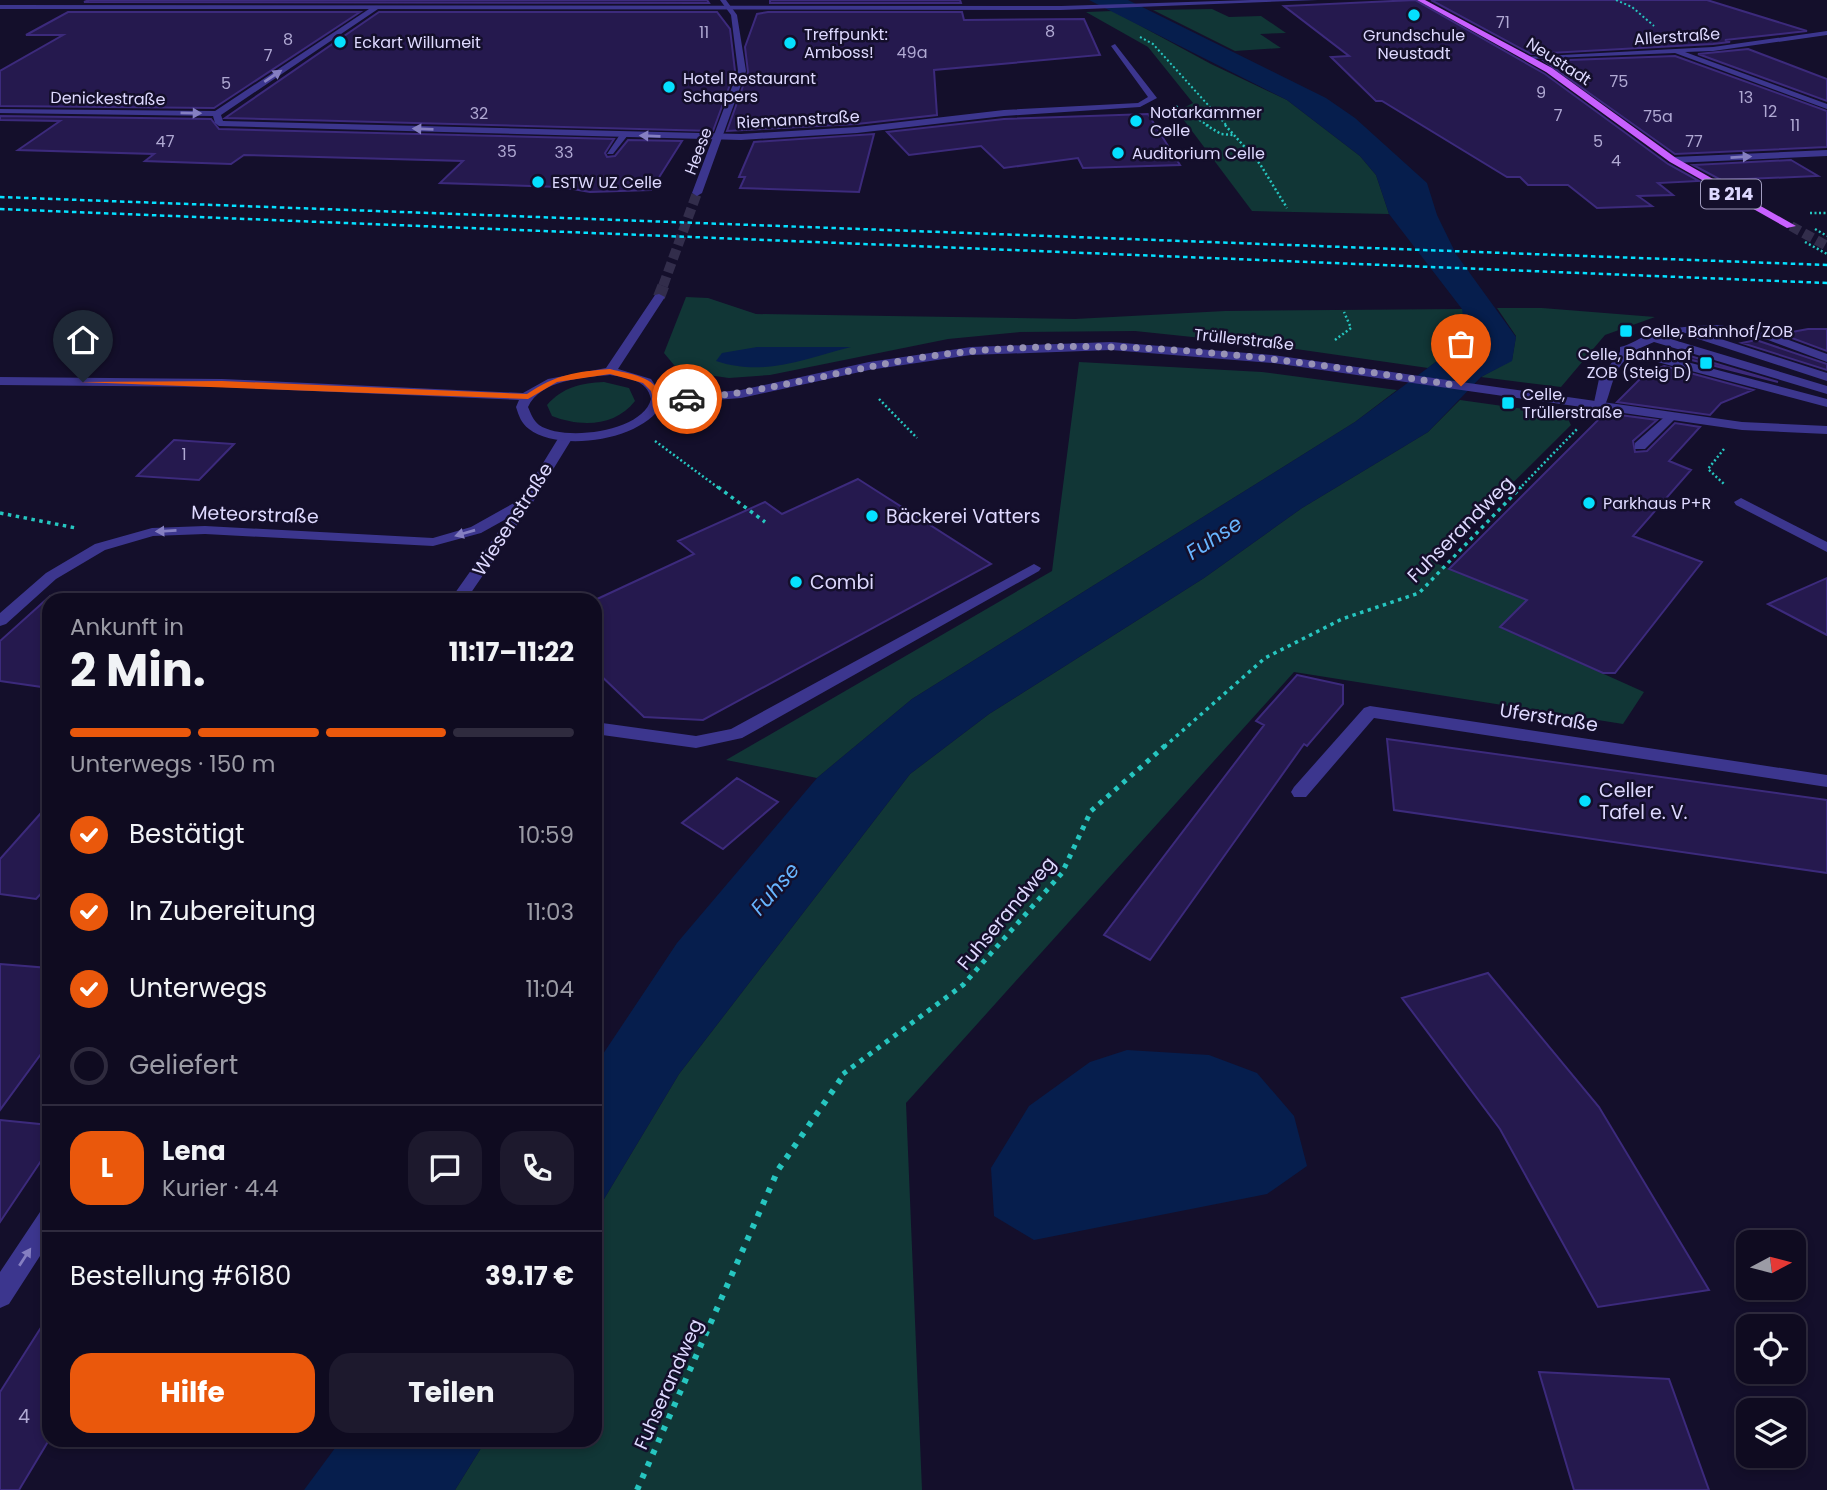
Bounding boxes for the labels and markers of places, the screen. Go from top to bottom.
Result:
marker: Grundschule Neustadt [1406,7,1422,23]
place label: Treffpunkt: Amboss! [804,23,888,64]
place label: Grundschule Neustadt [1363,24,1465,65]
place label: Eckart Willumeit [354,31,481,54]
marker: Eckart Willumeit [332,34,348,50]
marker: Treffpunkt: Amboss! [782,35,798,51]
place label: Hotel Restaurant Schapers [683,67,816,108]
marker: Hotel Restaurant Schapers [661,79,677,95]
place label: Notarkammer Celle [1150,101,1262,142]
marker: Notarkammer Celle [1128,113,1144,129]
place label: Auditorium Celle [1132,142,1265,165]
marker: Auditorium Celle [1110,145,1126,161]
place label: ESTW UZ Celle [552,171,662,194]
marker: ESTW UZ Celle [530,174,546,190]
pin [53,310,113,382]
pin [1431,314,1491,386]
place label: Celle, Bahnhof/ZOB [1640,320,1793,343]
marker: Celle, Bahnhof/ZOB [1618,323,1634,339]
place label: Celle, Bahnhof ZOB (Steig D) [1578,343,1692,384]
marker: Celle, Bahnhof ZOB (Steig D) [1698,355,1714,371]
place label: Celle, Trüllerstraße [1522,383,1622,424]
marker: Celle, Trüllerstraße [1500,395,1516,411]
place label: Parkhaus P+R [1603,492,1711,515]
marker: Parkhaus P+R [1581,495,1597,511]
place label: Bäckerei Vatters [886,503,1041,530]
marker: Bäckerei Vatters [864,508,880,524]
place label: Combi [810,569,874,596]
marker: Combi [788,574,804,590]
place label: Celler Tafel e. V. [1599,777,1688,826]
marker: Celler Tafel e. V. [1577,793,1593,809]

